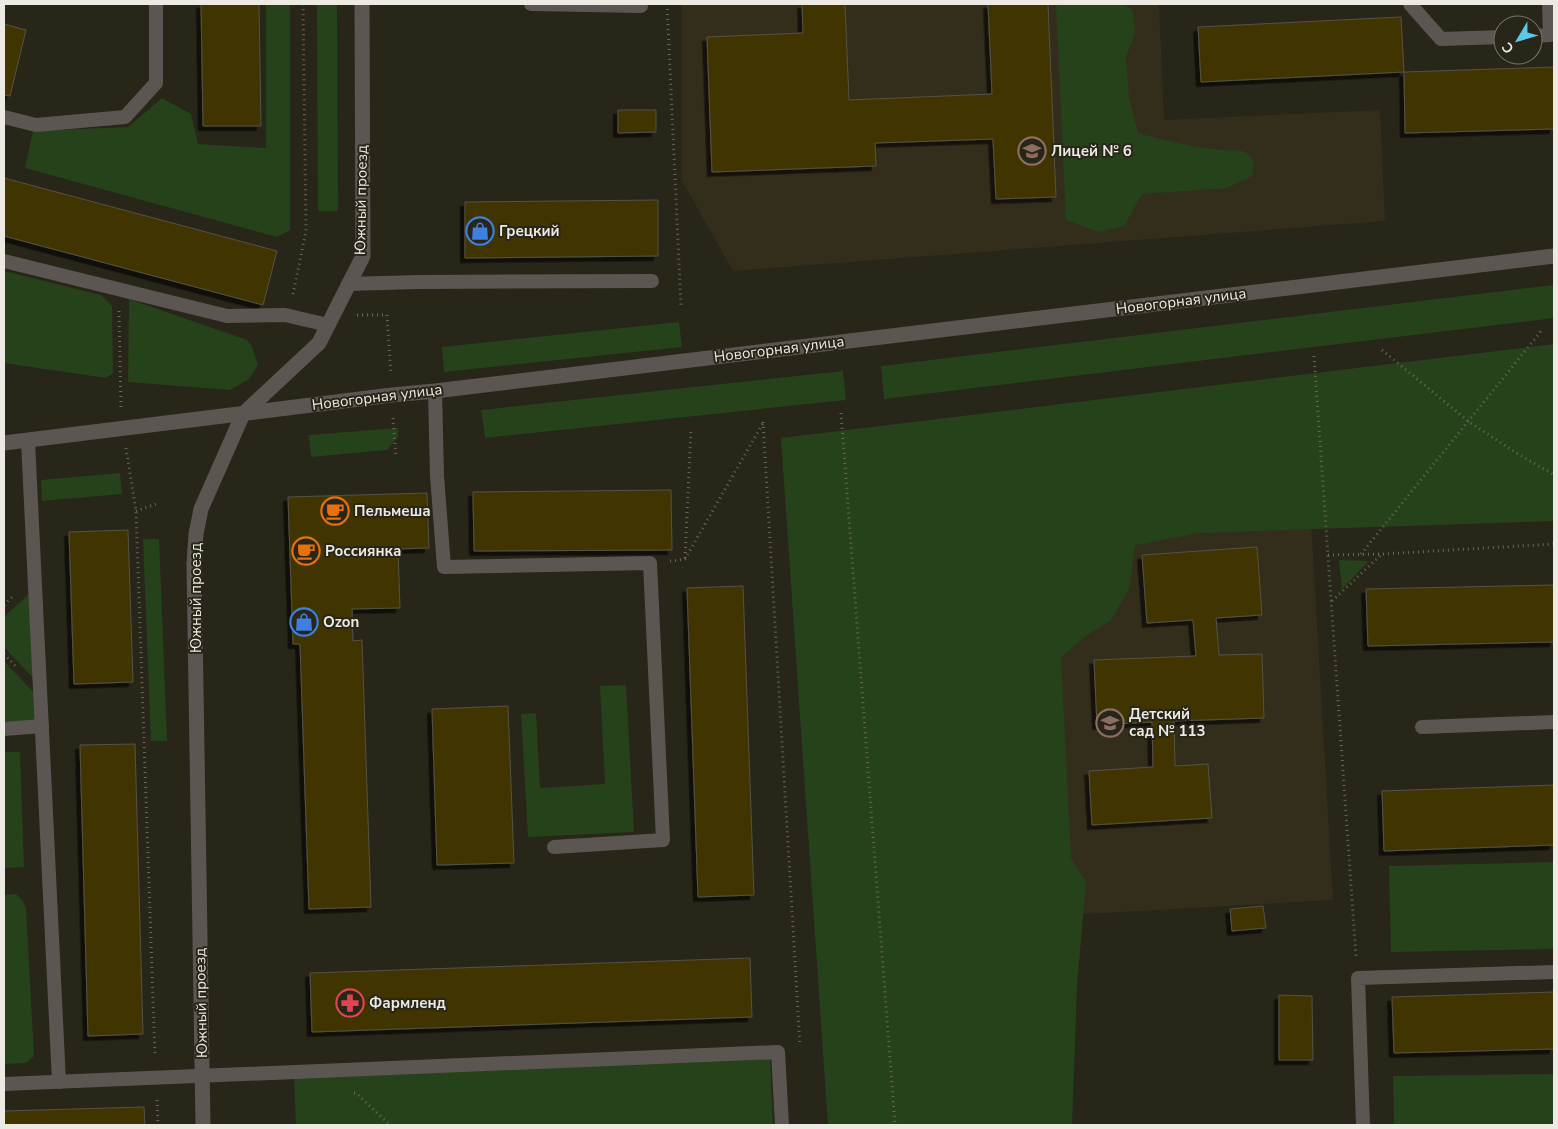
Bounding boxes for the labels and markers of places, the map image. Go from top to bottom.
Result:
school or university icon: Лицей № 6 [1017,136,1047,166]
place label: Лицей № 6 [1051,141,1132,161]
shop icon: Грецкий [465,216,495,246]
place label: Грецкий [499,221,560,241]
cafe icon: Пельмеша [320,496,350,526]
place label: Пельмеша [354,501,431,521]
cafe icon: Россиянка [291,536,321,566]
place label: Россиянка [325,541,401,561]
shop icon: Ozon [289,607,319,637]
place label: Ozon [323,612,359,632]
place label: Детский сад № 113 [1129,704,1206,741]
school or university icon: Детский сад № 113 [1095,708,1125,738]
pharmacy icon: Фармленд [335,988,365,1018]
place label: Фармленд [369,993,446,1013]

